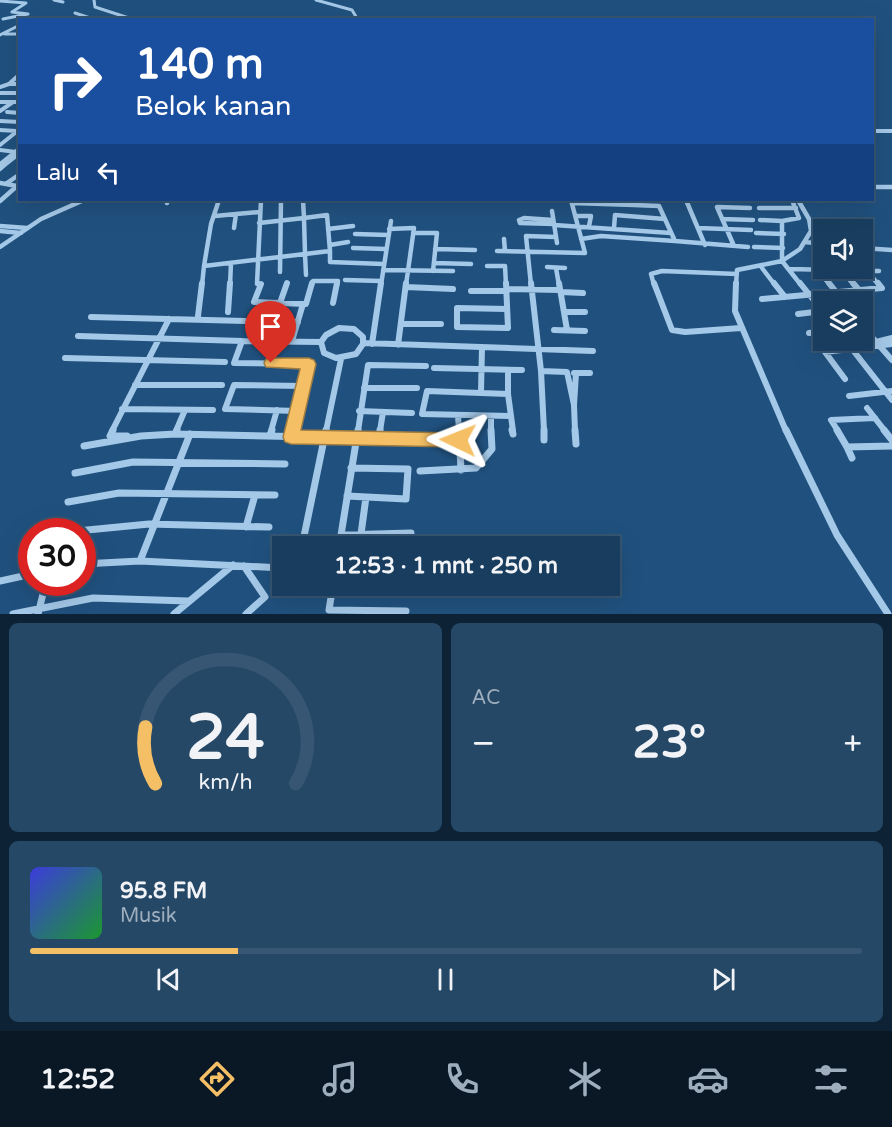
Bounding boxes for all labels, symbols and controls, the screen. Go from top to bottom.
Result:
text: 140 m [135,39,264,90]
icon: right [36,42,114,120]
text: Belok kanan [135,90,291,123]
icon: left [92,156,125,189]
text: Lalu [36,160,80,186]
map controls [813,219,873,351]
button: sound [813,219,873,279]
button: layers [813,291,873,351]
pin [245,301,296,363]
icon: arrive [254,310,287,343]
position arrow [426,408,490,472]
speed limit sign: 30 [18,518,96,596]
text: 12:53 · 1 mnt · 250 m [334,553,558,579]
text: AC [472,686,500,710]
text: 24 [186,701,264,776]
text: 23° [632,716,706,770]
text: − [472,724,495,763]
text: + [843,724,862,763]
text: km/h [198,770,252,796]
text: 95.8 FM [120,878,207,904]
text: Musik [120,904,177,928]
icon: previous [152,963,185,996]
icon: pause [429,963,462,996]
icon: next [707,963,740,996]
icon: directions [196,1058,238,1100]
icon: music [319,1058,361,1100]
icon: phone [441,1058,483,1100]
icon: climate [564,1058,606,1100]
icon: car [687,1058,729,1100]
icon: filters [810,1058,852,1100]
text: 12:52 [40,1063,115,1096]

